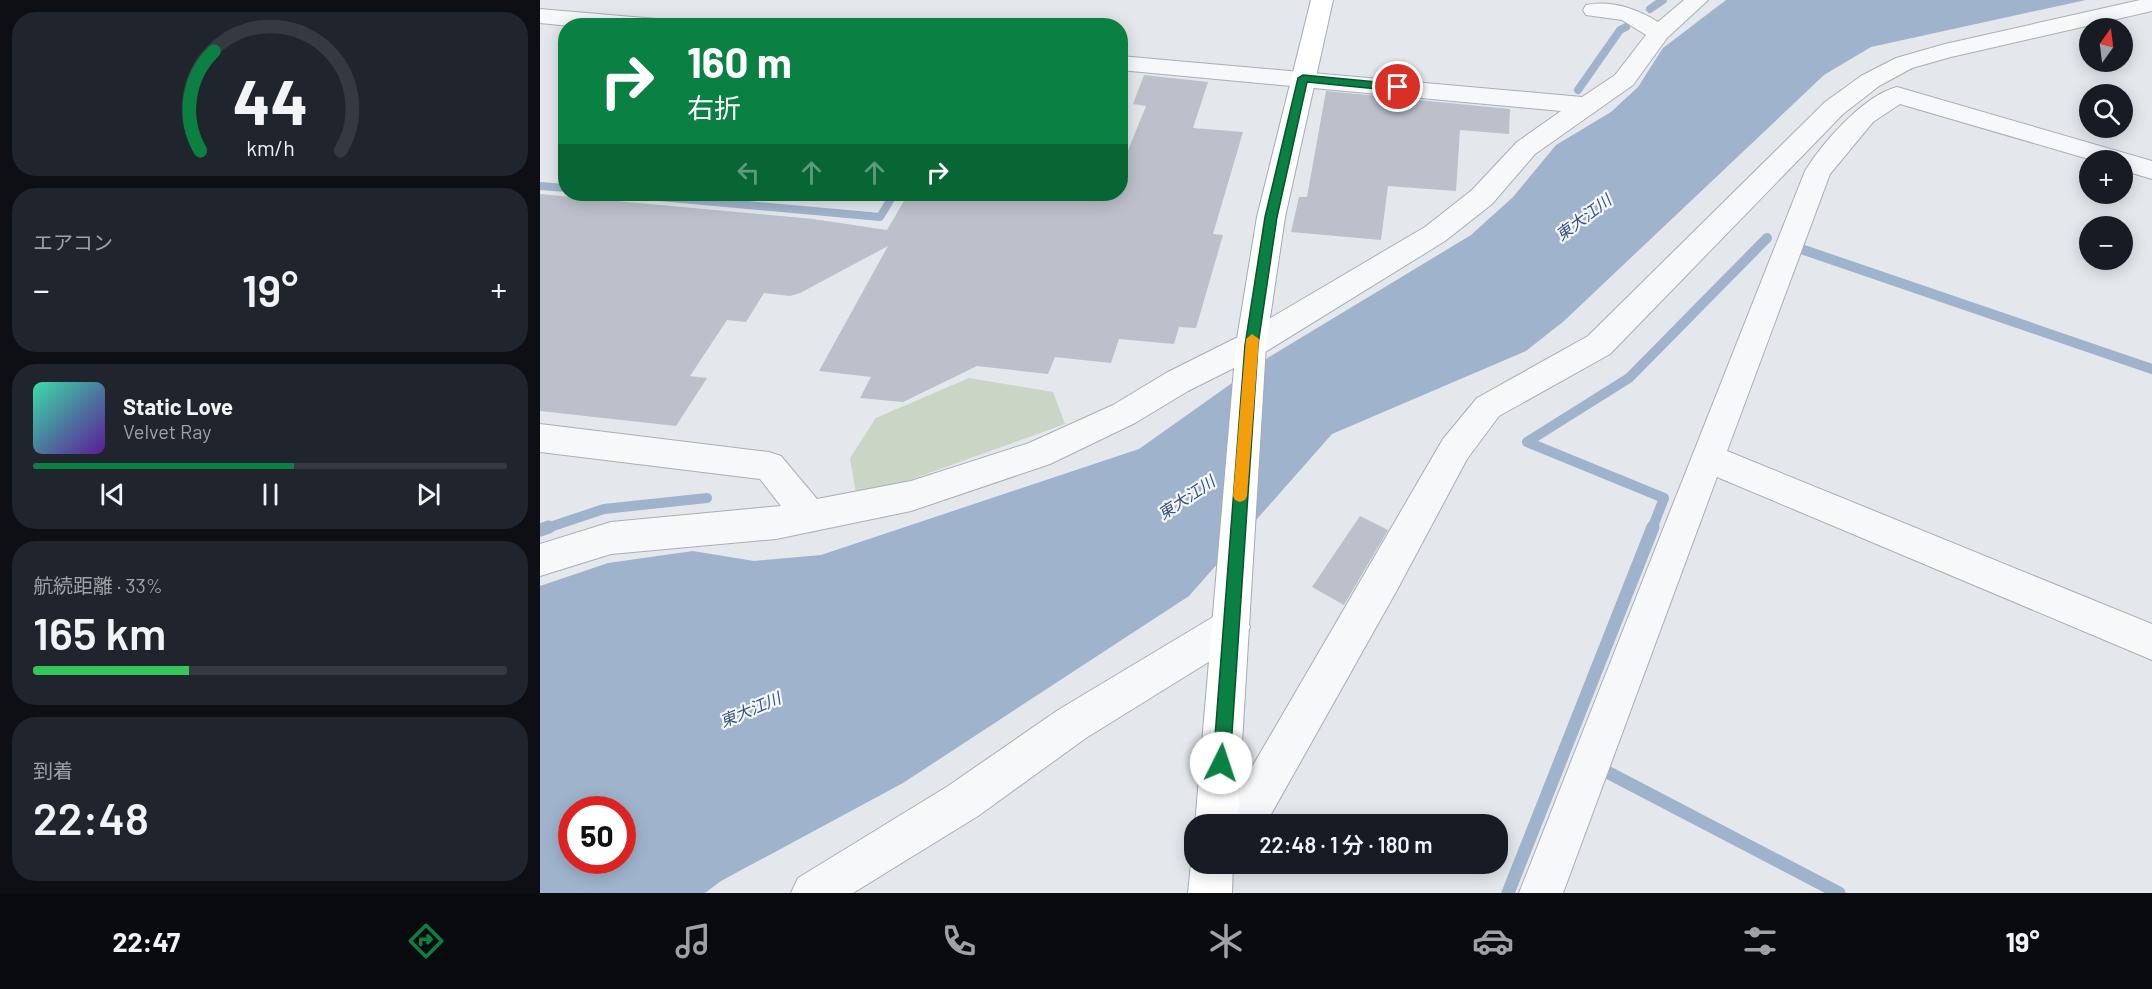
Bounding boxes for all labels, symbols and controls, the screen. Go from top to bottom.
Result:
north arrow [2079,18,2133,72]
map controls [2079,18,2133,270]
text: 160 m [687,36,792,86]
icon: right [588,42,666,120]
pin [1372,61,1423,112]
text: 44 [232,63,308,137]
icon: arrive [1381,70,1414,103]
button: search [2079,84,2133,138]
text: 右折 [687,91,741,123]
text: km/h [246,135,294,160]
button: + [2079,150,2133,204]
icon: left [732,156,765,189]
icon: ahead [795,156,828,189]
icon: ahead [858,156,891,189]
icon: right [921,156,954,189]
water label: 東大江川 [1552,189,1616,244]
button: − [2079,216,2133,270]
text: エアコン [33,230,113,254]
text: 19° [242,262,298,316]
text: − [33,269,50,309]
text: + [491,269,507,309]
text: Static Love [123,393,233,419]
text: Velvet Ray [123,419,212,443]
water label: 東大江川 [1154,470,1219,523]
icon: previous [96,478,129,511]
icon: pause [254,478,287,511]
icon: next [412,478,445,511]
text: 航続距離 · 33% [33,573,163,597]
text: 165 km [33,605,166,659]
water label: 東大江川 [717,687,785,730]
position arrow [1189,731,1253,795]
text: 到着 [33,758,73,782]
text: 22:48 [33,790,149,844]
speed limit sign: 50 [558,796,636,874]
text: 22:48 · 1 分 · 180 m [1260,831,1433,857]
icon: directions [405,920,447,962]
icon: music [672,920,714,962]
icon: phone [938,920,980,962]
icon: climate [1205,920,1247,962]
icon: car [1472,920,1514,962]
icon: filters [1739,920,1781,962]
text: 22:47 [112,925,180,957]
text: 19° [2005,925,2040,957]

